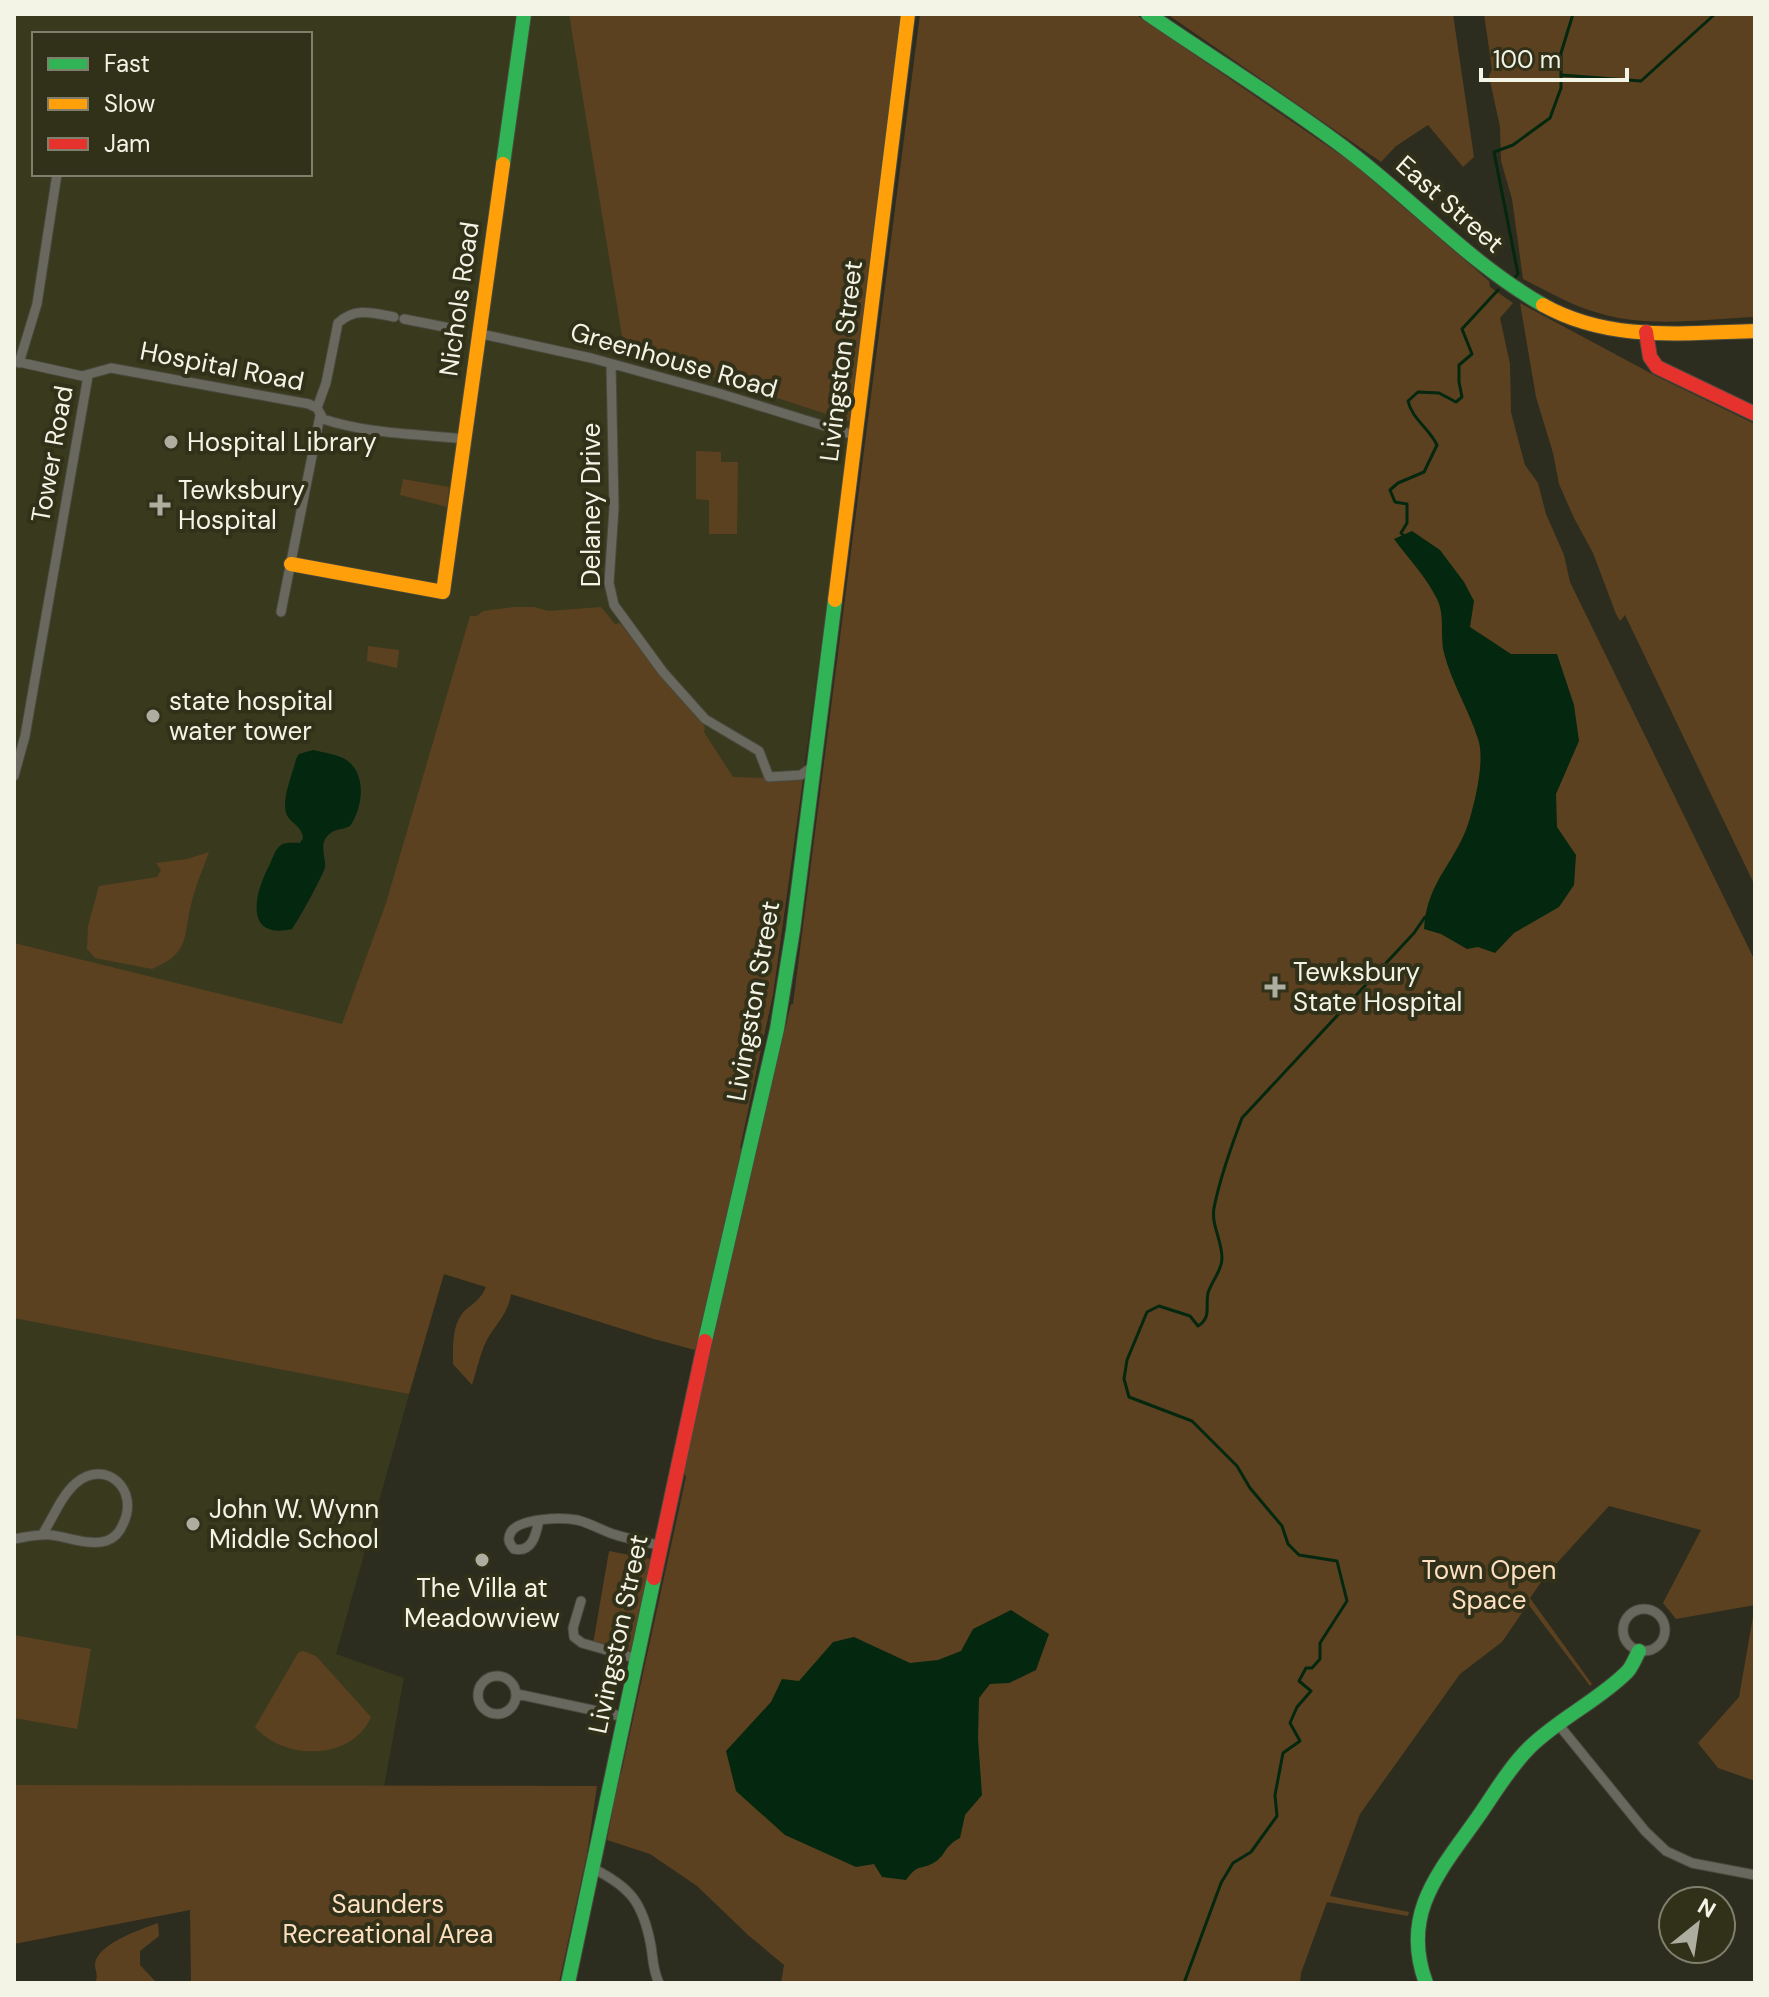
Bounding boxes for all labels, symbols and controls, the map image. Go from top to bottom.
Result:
legend [32,32,312,176]
scale bar [1481,32,1627,82]
text: 100 m [1493,44,1561,75]
text: Fast [104,48,150,79]
text: Slow [104,88,155,119]
text: Jam [104,128,150,159]
street label: East Street [1389,148,1511,260]
street label: Nichols Road [431,220,487,378]
street label: Livingston Street [812,258,870,464]
street label: Greenhouse Road [567,314,781,406]
street label: Hospital Road [137,333,307,399]
street label: Tower Road [23,383,81,525]
street label: Delaney Drive [574,423,608,587]
place label: Hospital Library [187,425,377,459]
marker: Hospital Library [162,433,180,451]
place label: Tewksbury Hospital [178,473,305,537]
marker: Tewksbury Hospital [149,494,171,516]
place label: state hospital water tower [169,684,333,748]
marker: state hospital water tower [144,707,162,725]
street label: Livingston Street [719,898,787,1104]
place label: Tewksbury State Hospital [1293,955,1462,1019]
marker: Tewksbury State Hospital [1264,976,1286,998]
place label: John W. Wynn Middle School [209,1492,379,1556]
marker: John W. Wynn Middle School [184,1515,202,1533]
street label: Livingston Street [580,1531,656,1737]
marker: The Villa at Meadowview [473,1551,491,1569]
park label: Town Open Space [1422,1553,1556,1617]
place label: The Villa at Meadowview [404,1571,560,1635]
north arrow [1657,1885,1737,1965]
park label: Saunders Recreational Area [283,1887,493,1951]
text: N [1693,1892,1721,1925]

